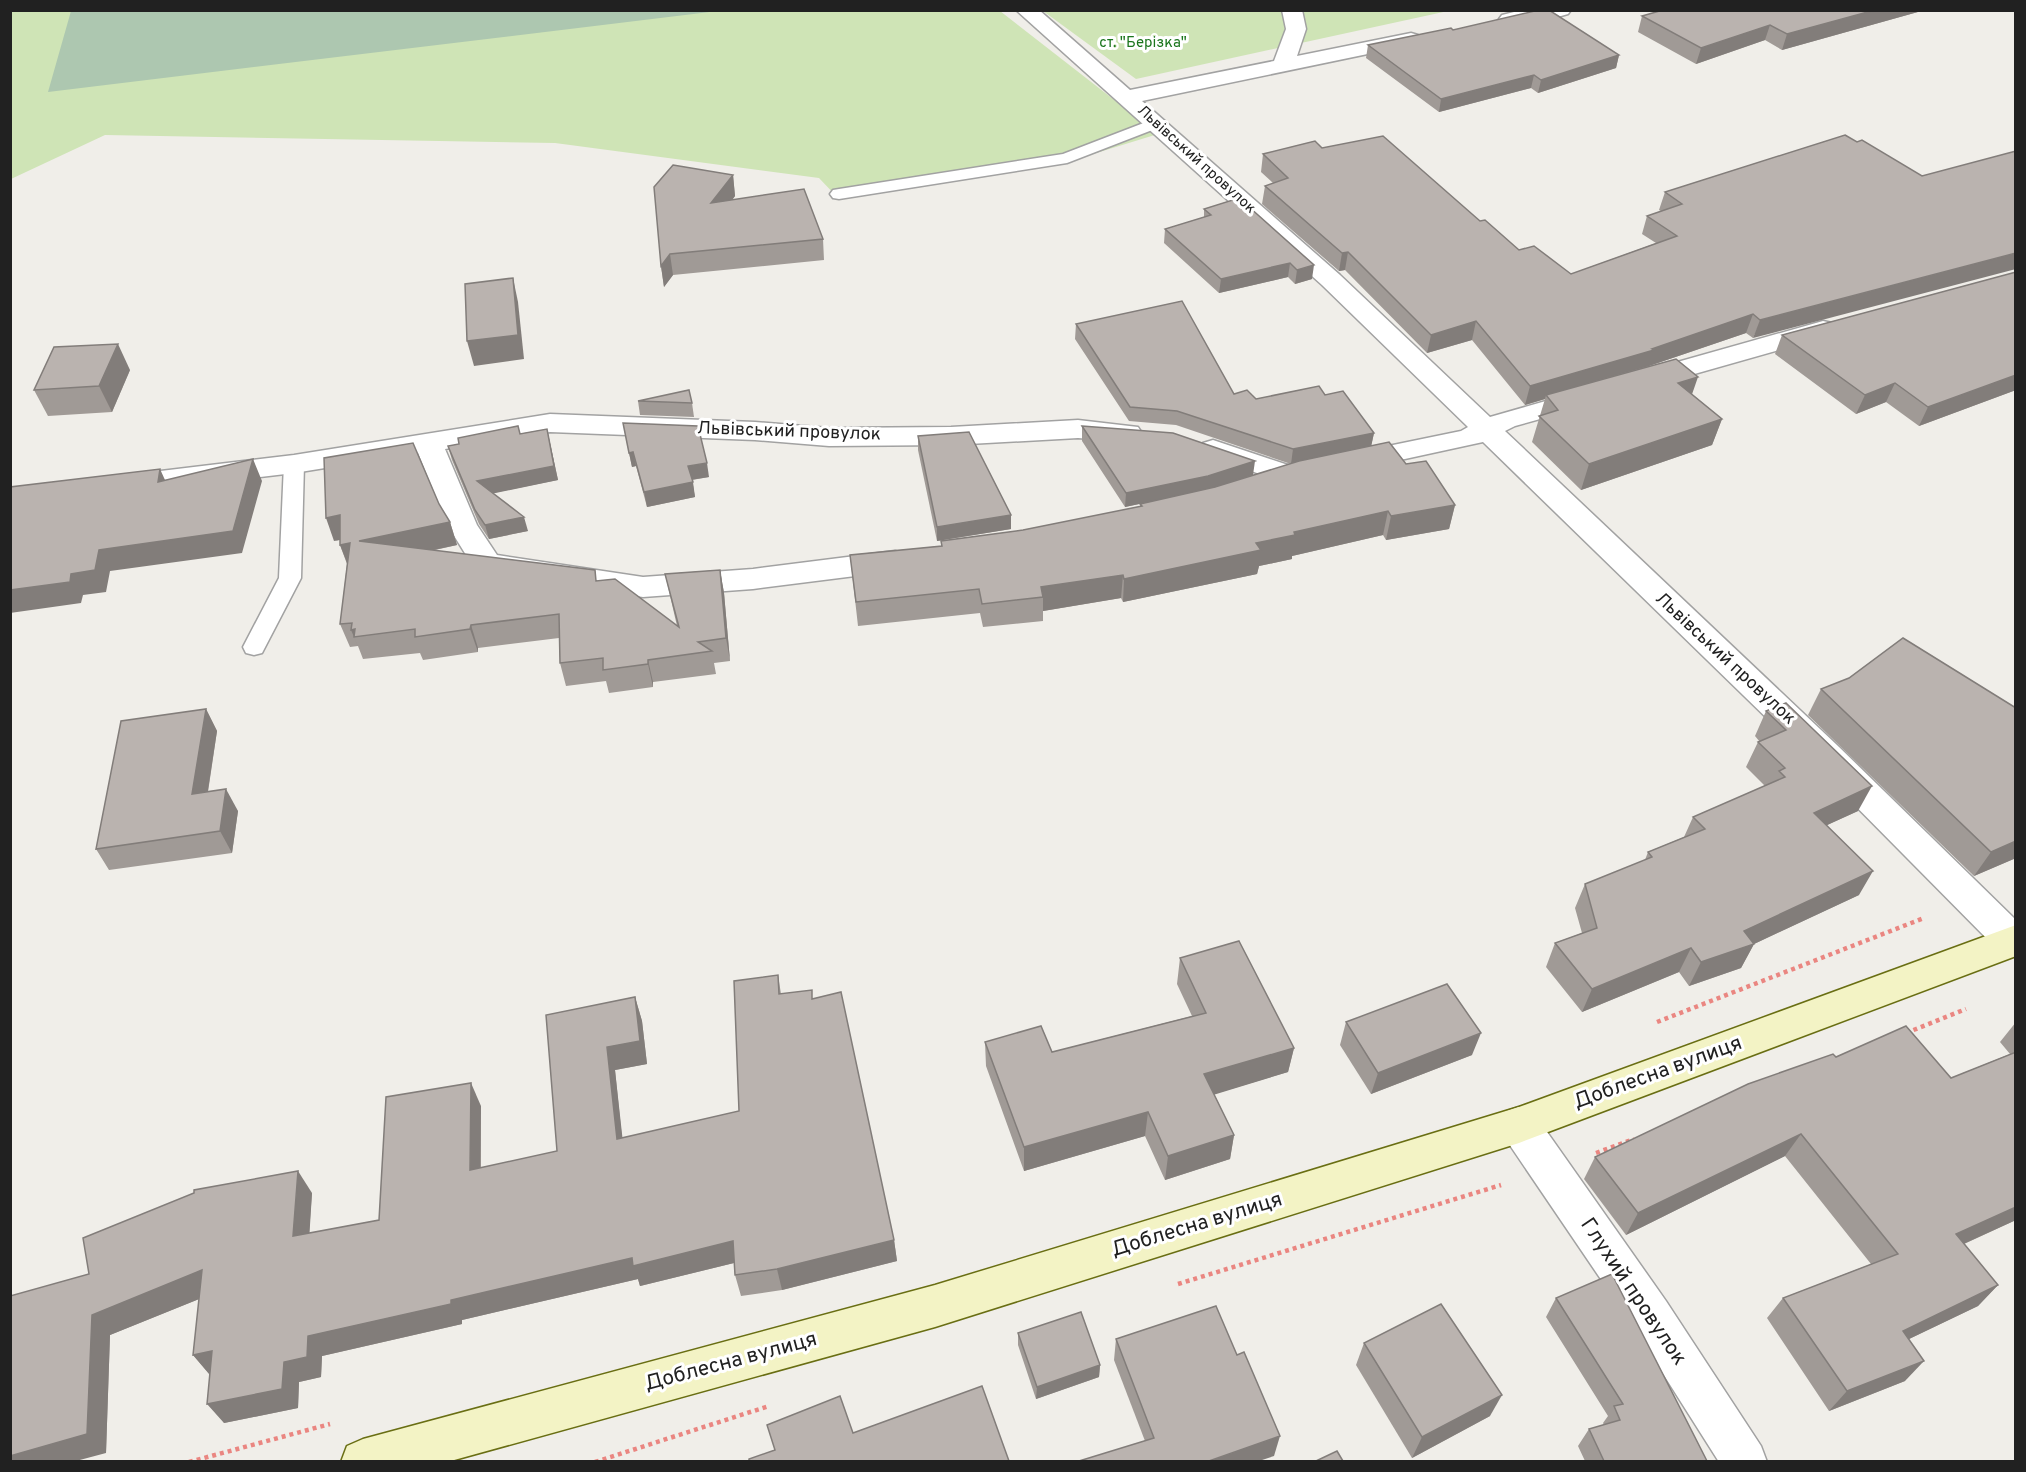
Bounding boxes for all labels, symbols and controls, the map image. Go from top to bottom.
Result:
park label: ст. "Берізка" [1099,34,1187,53]
street label: Львівський провулок [1133,102,1259,218]
street label: Львівський провулок [697,417,881,447]
street label: Львівський провулок [1650,588,1800,730]
street label: Доблесна вулиця [1570,1030,1746,1116]
street label: Доблесна вулиця [1108,1186,1286,1264]
street label: Глухий провулок [1574,1213,1692,1371]
street label: Доблесна вулиця [642,1326,820,1398]

